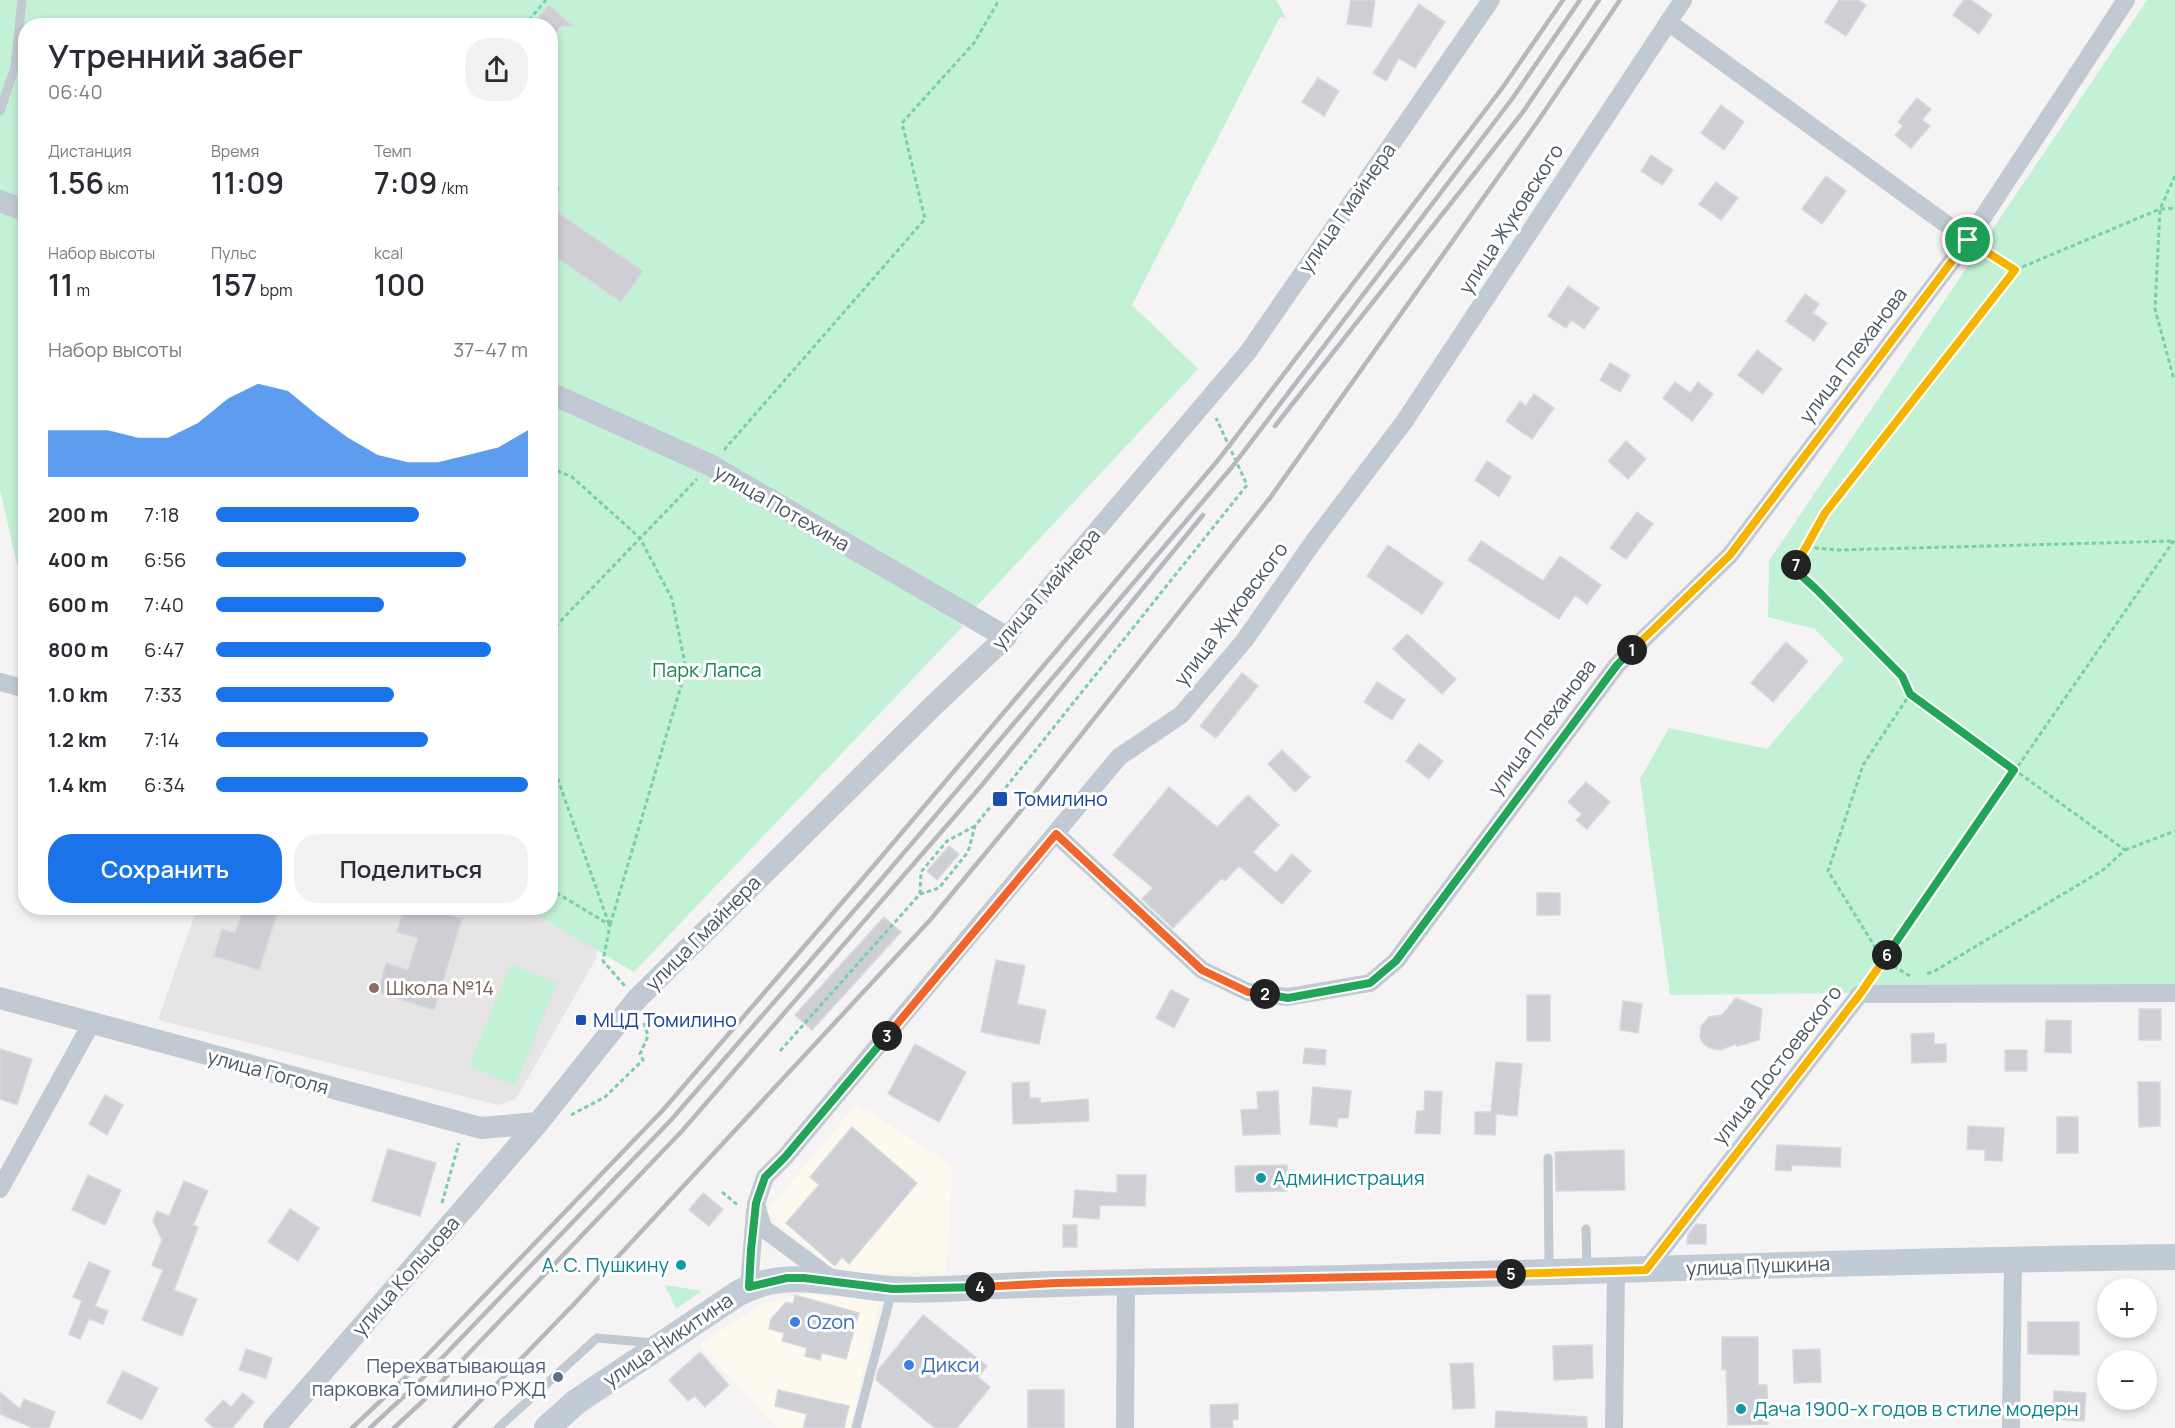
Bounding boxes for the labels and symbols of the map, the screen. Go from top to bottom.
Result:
street label: улица Гмайнера [1292,137,1401,278]
street label: улица Жуковского [1452,138,1569,299]
pin [1942,214,1993,265]
street label: улица Плеханова [1793,281,1913,428]
street label: улица Потехина [710,458,855,557]
street label: улица Гмайнера [985,522,1106,655]
street label: улица Жуковского [1168,536,1294,691]
pin: 7 [1781,550,1811,580]
pin: 1 [1617,635,1647,665]
street label: улица Плеханова [1482,653,1602,800]
park label: Парк Лапса [652,656,762,683]
place label: Томилино [1014,785,1108,812]
marker: Томилино [991,790,1009,808]
street label: улица Гмайнера [639,869,766,996]
pin: 6 [1872,940,1902,970]
place label: Школа №14 [386,974,494,1001]
pin: 2 [1250,979,1280,1009]
street label: улица Достоевского [1706,979,1848,1150]
marker: Школа №14 [367,981,381,995]
place label: МЦД Томилино [593,1006,737,1033]
marker: МЦД Томилино [574,1013,588,1027]
pin: 3 [872,1021,902,1051]
street label: улица Гоголя [204,1042,332,1101]
place label: Администрация [1273,1164,1425,1191]
marker: Администрация [1254,1171,1268,1185]
street label: улица Кольцова [346,1210,465,1342]
street label: улица Пушкина [1685,1249,1831,1282]
place label: А. С. Пушкину [542,1251,669,1278]
marker: А. С. Пушкину [674,1258,688,1272]
pin: 5 [1496,1259,1526,1289]
pin: 4 [965,1272,995,1302]
street label: улица Никитина [597,1286,738,1393]
place label: Ozon [807,1308,855,1335]
marker: Ozon [788,1315,802,1329]
place label: Дикси [921,1351,979,1378]
place label: Перехватывающая парковка Томилино РЖД [312,1352,546,1402]
marker: Дикси [902,1358,916,1372]
marker: Перехватывающая парковка Томилино РЖД [551,1370,565,1384]
place label: Дача 1900-х годов в стиле модерн [1753,1395,2079,1422]
marker: Дача 1900-х годов в стиле модерн [1734,1402,1748,1416]

